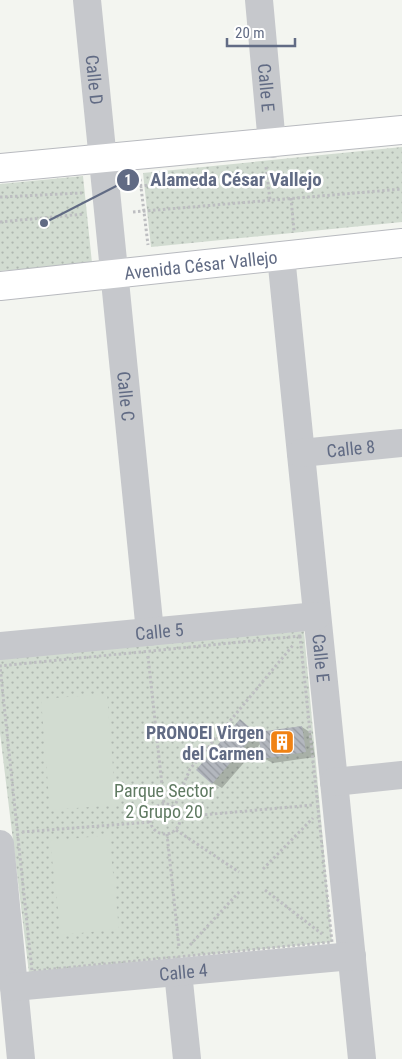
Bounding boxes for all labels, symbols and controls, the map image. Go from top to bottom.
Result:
scale bar [227,15,294,47]
text: 20 m [235,24,265,42]
street label: Calle D [82,54,108,106]
street label: Calle E [254,62,280,113]
callout: Alameda César Vallejo [116,163,332,197]
text: Alameda César Vallejo [150,168,322,191]
text: 1 [124,171,132,189]
street label: Avenida César Vallejo [123,246,278,283]
street label: Calle C [114,370,139,422]
street label: Calle 8 [326,435,376,461]
street label: Calle 5 [134,618,185,644]
street label: Calle E [309,633,334,683]
place label: PRONOEI Virgen del Carmen [146,722,264,764]
building icon: PRONOEI Virgen del Carmen [269,729,295,755]
park label: Parque Sector 2 Grupo 20 [114,780,214,822]
street label: Calle 4 [158,959,209,984]

